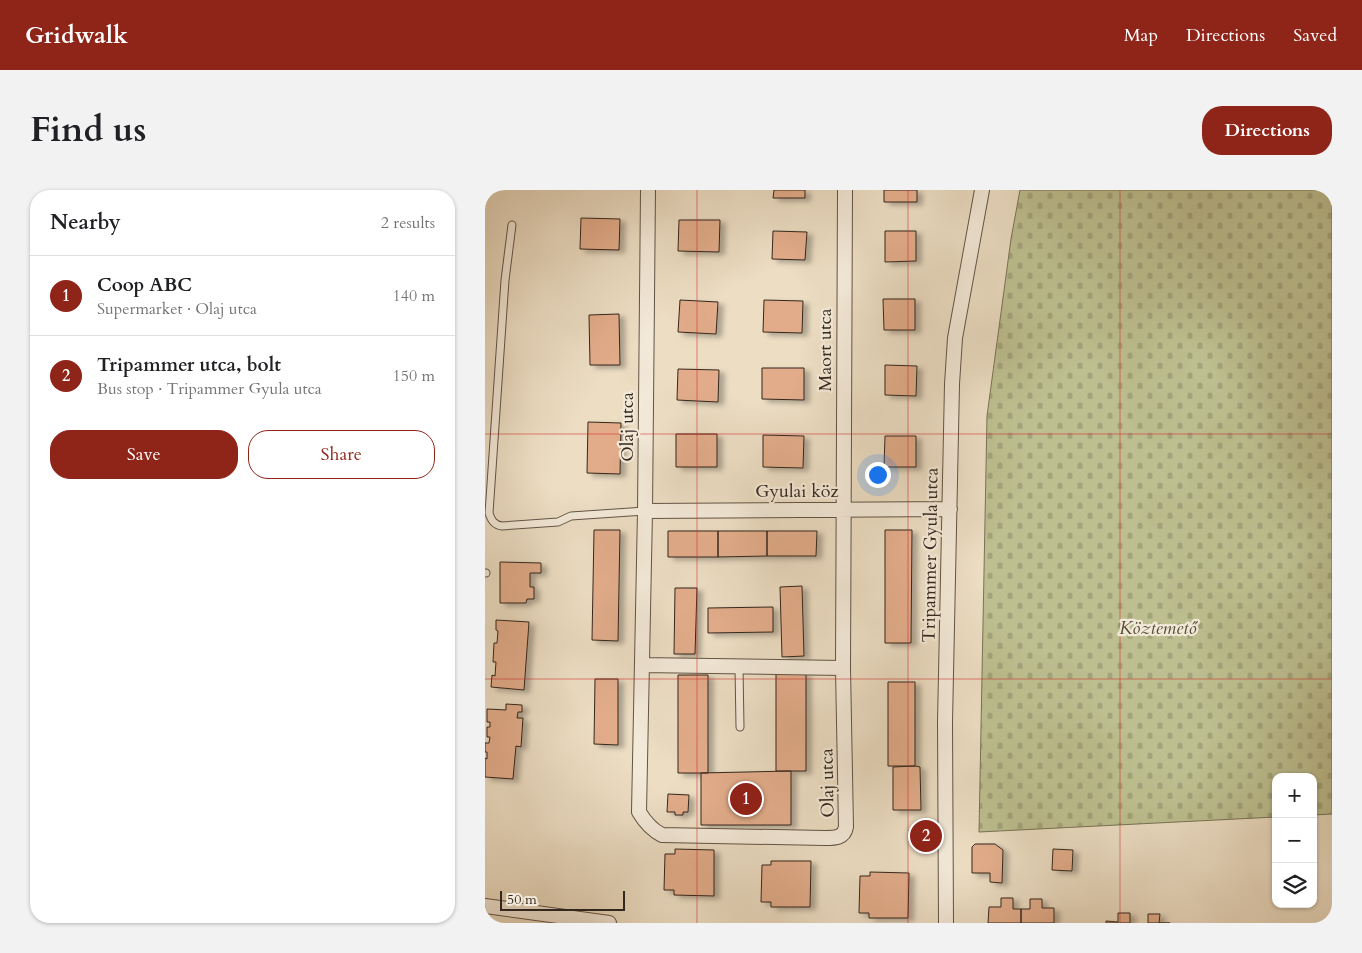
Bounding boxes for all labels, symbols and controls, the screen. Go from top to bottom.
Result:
text: Gridwalk [25,19,128,52]
text: Map [1124,23,1158,48]
text: Directions [1186,23,1265,48]
text: Saved [1293,23,1337,48]
text: Find us [30,106,146,154]
button: Directions [1202,106,1332,155]
text: Nearby [50,208,121,237]
text: 2 results [381,212,435,234]
text: Coop ABC [97,272,192,298]
text: 1 [62,285,70,307]
text: 140 m [393,285,435,307]
text: Supermarket · Olaj utca [97,298,257,320]
street label: Maort utca [813,308,838,392]
text: Tripammer utca, bolt [97,352,281,378]
text: 2 [62,365,70,387]
text: 150 m [393,365,435,387]
text: Bus stop · Tripammer Gyula utca [97,378,322,400]
street label: Olaj utca [615,392,640,462]
button: Save [50,430,238,479]
button: Share [248,430,435,479]
your location [865,462,891,488]
street label: Tripammer Gyula utca [916,467,945,643]
street label: Gyulai köz [755,479,839,504]
park label: Köztemető [1119,616,1198,641]
street label: Olaj utca [814,748,841,818]
map controls [1272,773,1317,908]
button: + [1272,773,1317,818]
pin: 1 [730,780,762,818]
pin: 2 [910,817,942,855]
button: − [1272,818,1317,863]
button: layers [1272,863,1317,908]
scale bar [500,888,625,911]
text: 50 m [507,890,537,909]

